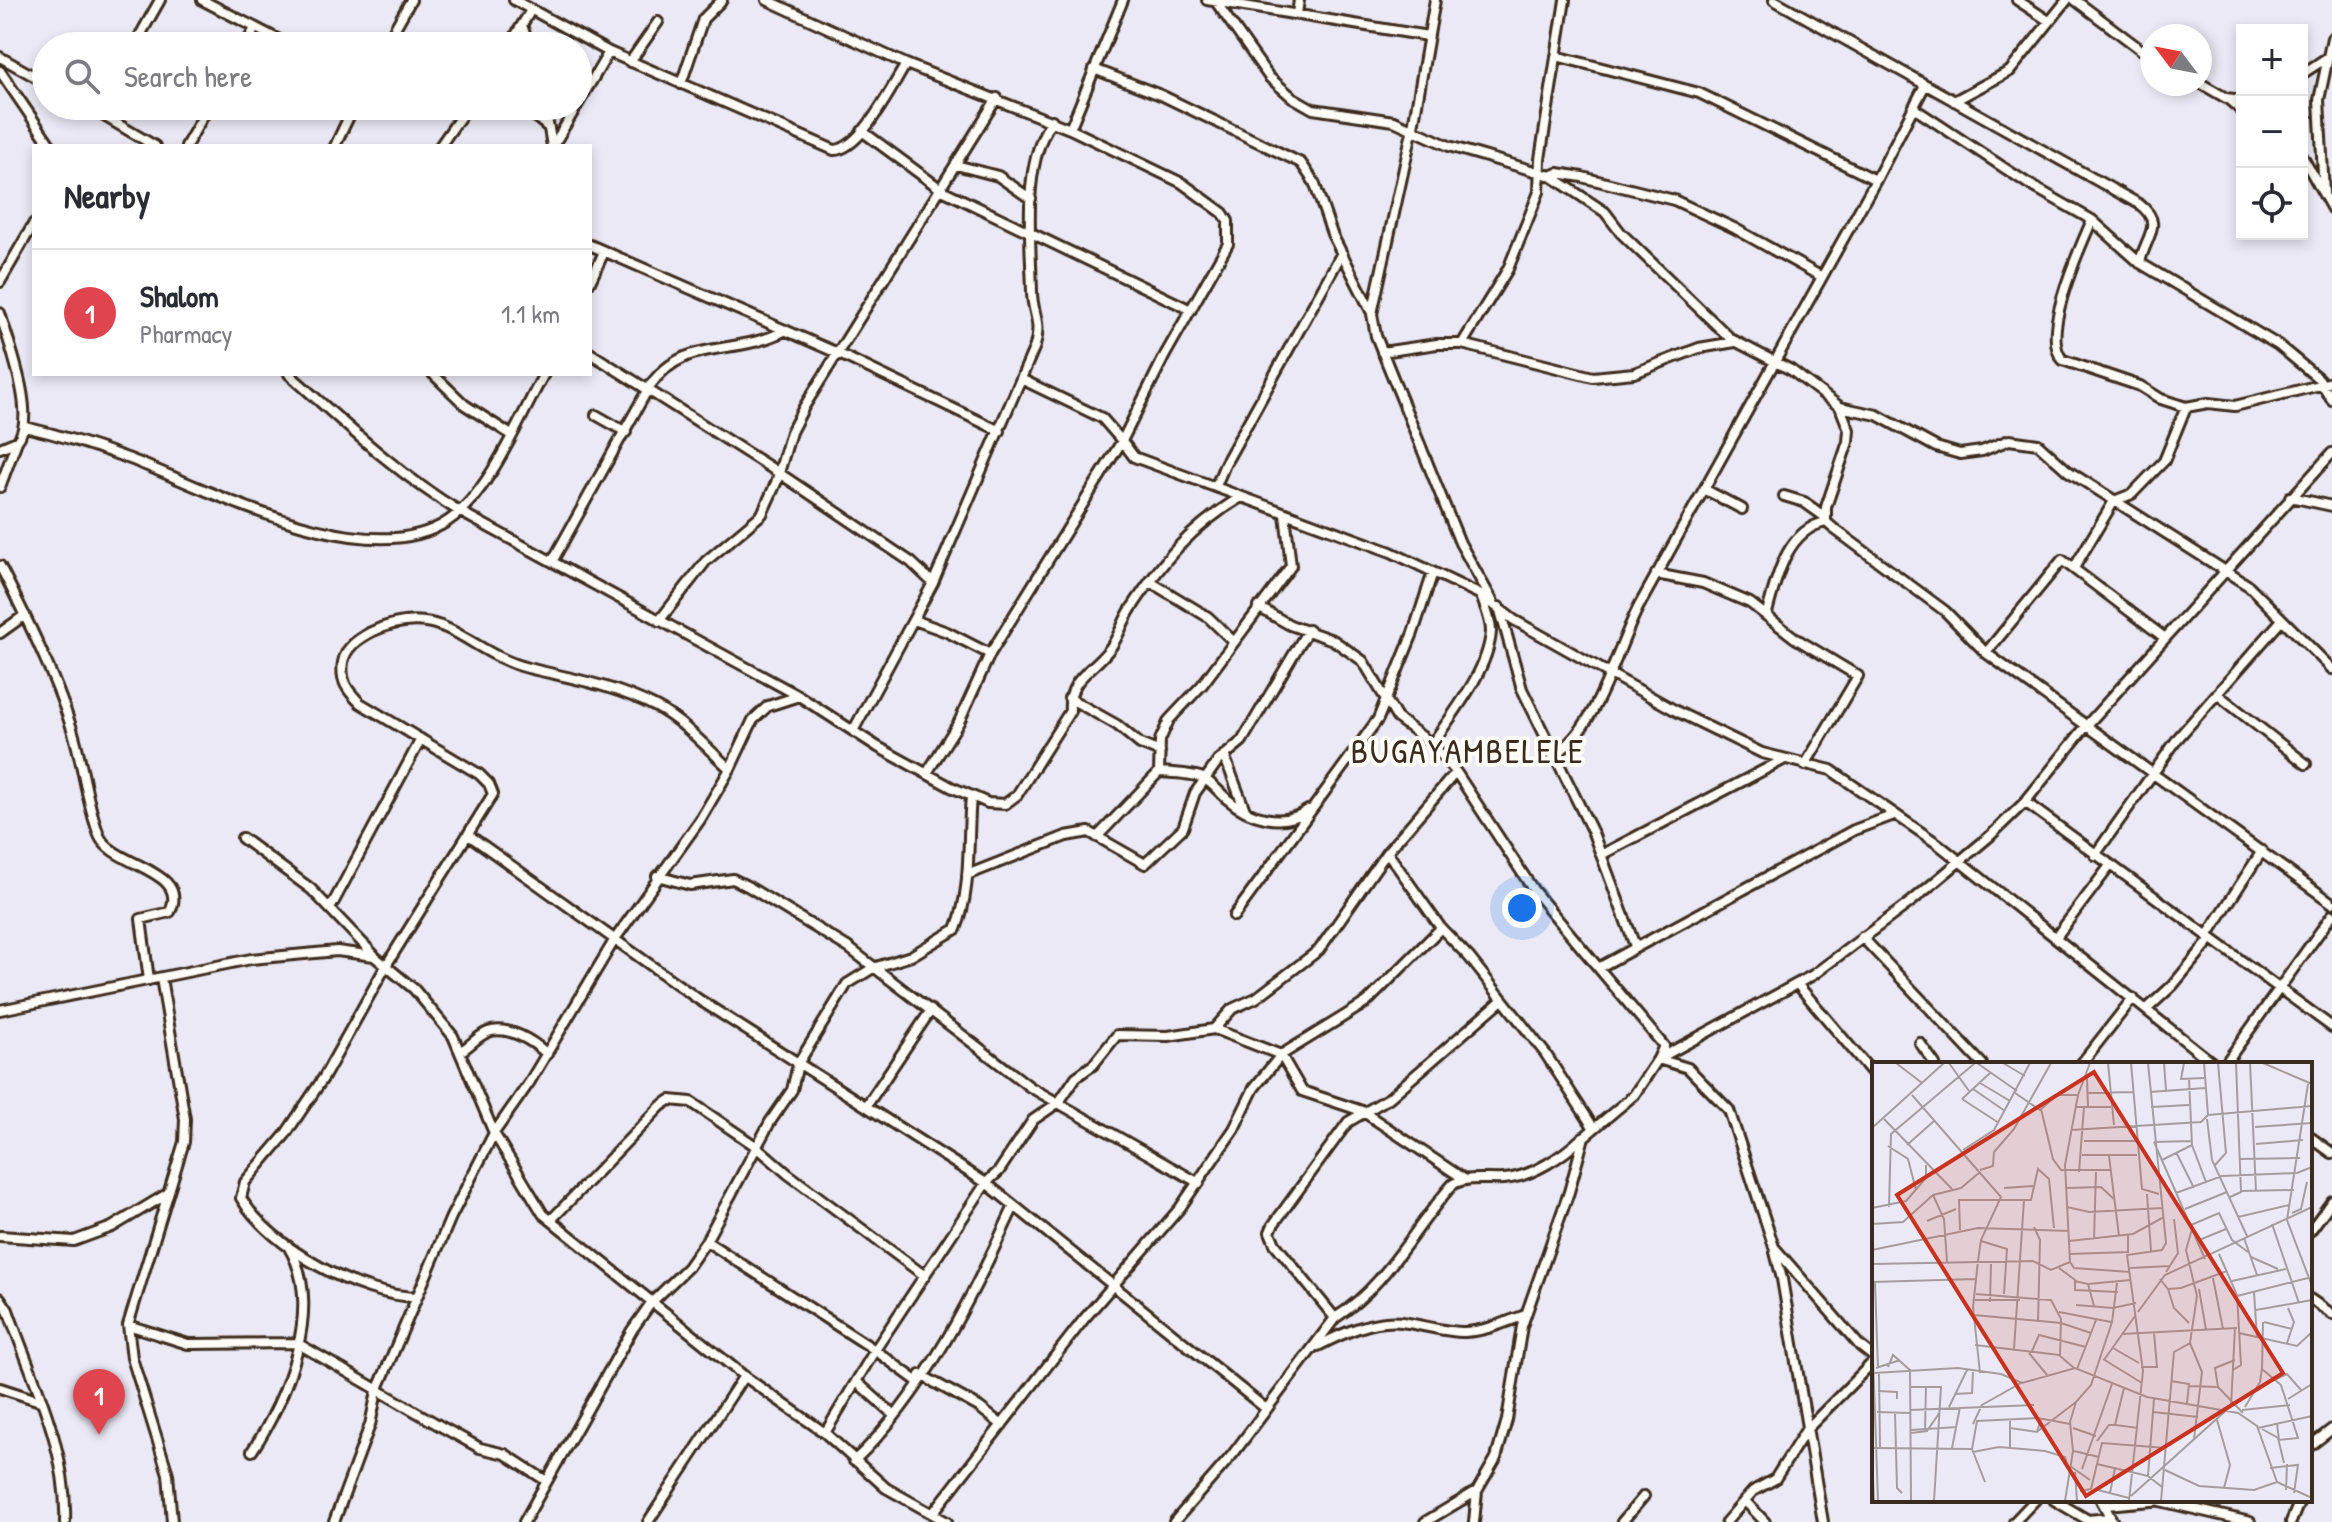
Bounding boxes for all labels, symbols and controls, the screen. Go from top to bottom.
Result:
north arrow [2140,24,2212,96]
map controls [2236,24,2308,240]
button: + [2236,24,2308,96]
search box [32,32,592,120]
icon: search [60,54,104,98]
text: Search here [124,56,252,96]
button: − [2236,96,2308,168]
button: locate [2236,168,2308,240]
text: Nearby [64,173,150,219]
text: Shalom [140,276,219,316]
text: 1 [85,296,95,331]
text: 1.1 km [501,296,560,331]
text: Pharmacy [140,316,233,351]
district label: BUGAYAMBELELE [1351,728,1585,774]
your location [1502,888,1542,928]
inset map [1872,1062,2312,1502]
pin: 1 [73,1369,125,1435]

